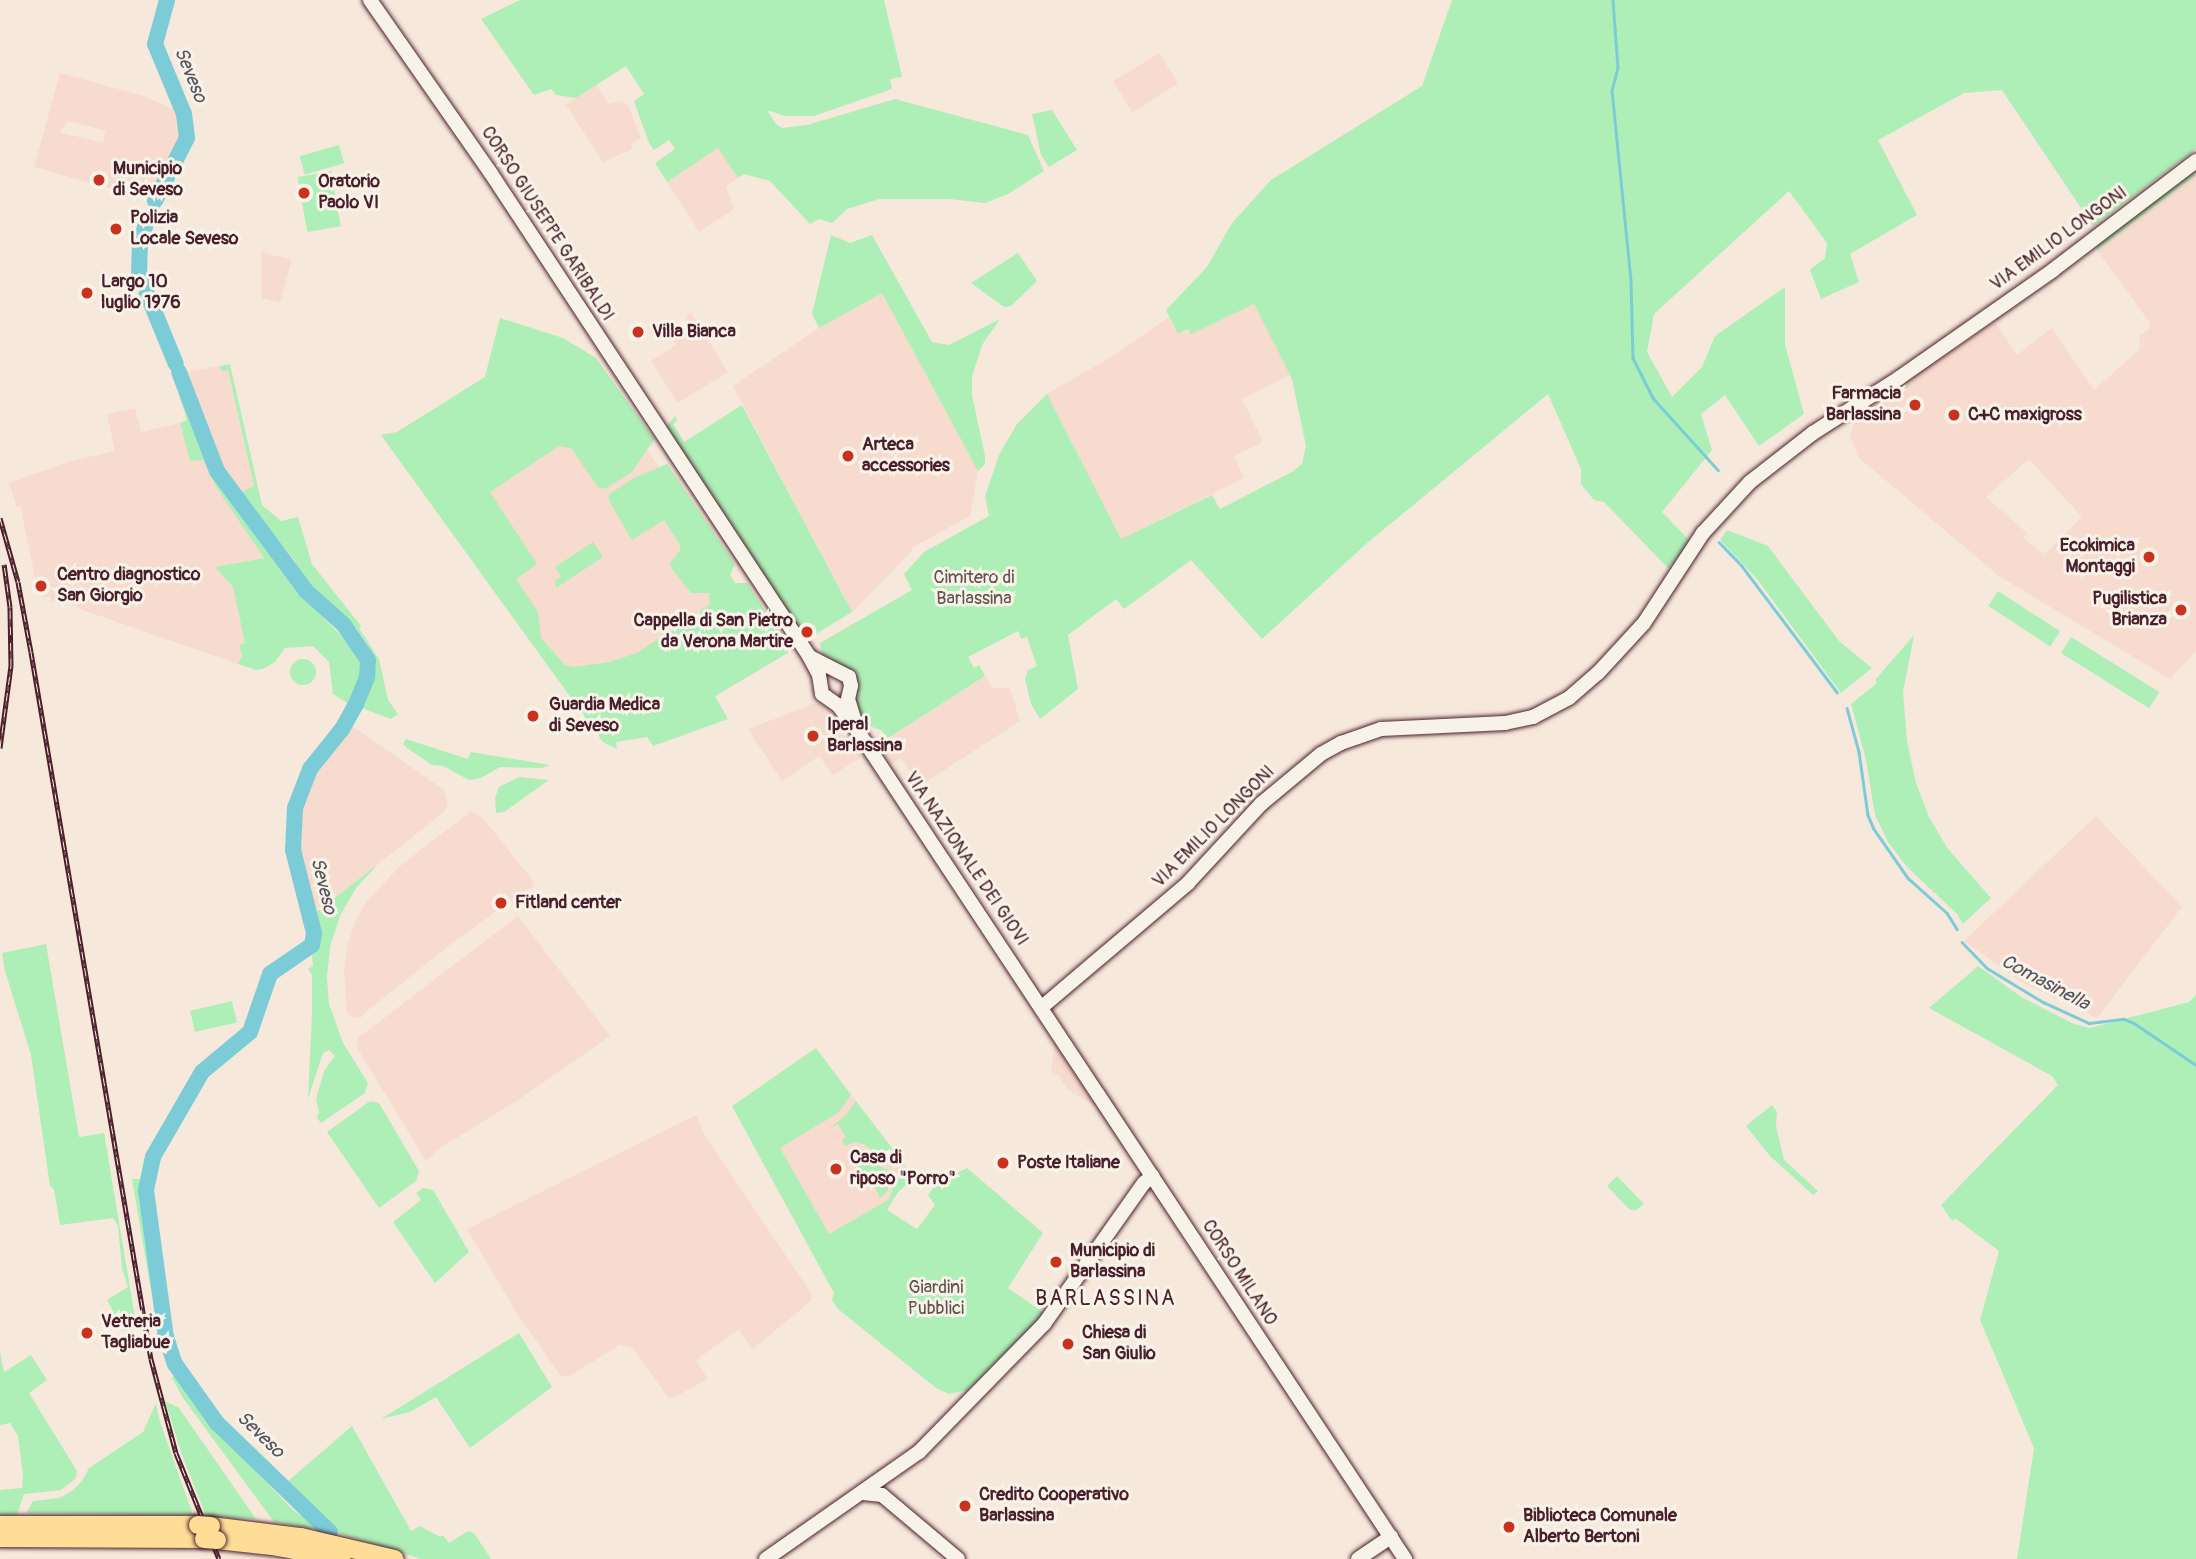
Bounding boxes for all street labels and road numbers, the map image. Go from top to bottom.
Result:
street label: CORSO GIUSEPPE GARIBALDI [476,123,618,325]
street label: VIA EMILIO LONGONI [1986,182,2132,296]
street label: VIA EMILIO LONGONI [1148,761,1280,893]
street label: VIA NAZIONALE DEI GIOVI [900,768,1032,950]
street label: CORSO MILANO [1197,1216,1281,1330]

